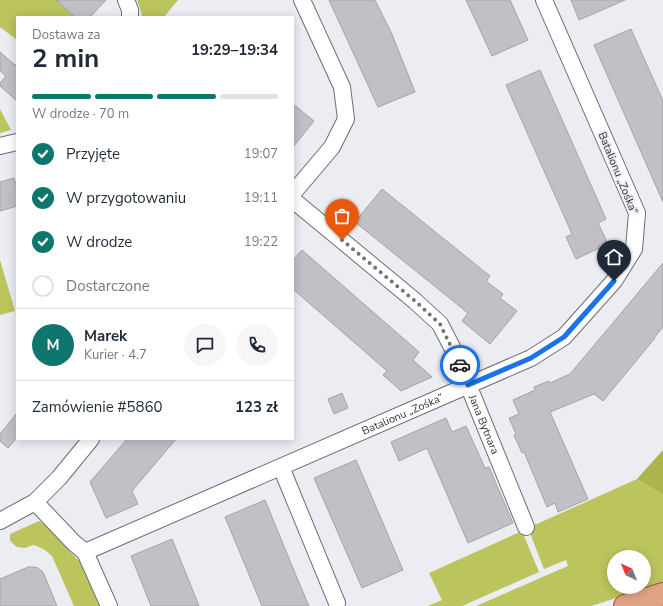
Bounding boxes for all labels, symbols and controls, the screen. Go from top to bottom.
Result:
text: Dostawa za [32,26,100,44]
text: 19:29–19:34 [191,40,278,60]
text: 2 min [32,41,99,76]
text: W drodze · 70 m [32,105,129,123]
street label: Batalionu „Zośka” [595,130,641,216]
icon: check [32,143,54,165]
text: Przyjęte [66,144,120,164]
text: 19:07 [244,145,278,163]
icon: check [32,187,54,209]
text: W przygotowaniu [66,188,186,208]
text: 19:11 [244,189,278,207]
pin [325,199,359,240]
icon: bag [331,205,353,227]
icon: check [32,231,54,253]
text: W drodze [66,232,132,252]
text: 19:22 [244,233,278,251]
pin [597,240,631,281]
icon: home [603,246,625,268]
text: Dostarczone [66,276,150,296]
button: chat [184,324,226,366]
button: phone [236,324,278,366]
text: Marek [84,326,127,346]
text: M [46,335,60,355]
courier [440,345,480,385]
text: Kurier · 4.7 [84,346,147,364]
icon: car [449,354,471,376]
street label: Batalionu „Zośka” [359,390,446,438]
street label: Jana Bytnara [465,391,503,457]
text: Zamówienie #5860 [32,397,163,417]
text: 123 zł [235,397,278,417]
north arrow [607,550,651,594]
map controls [607,550,651,594]

